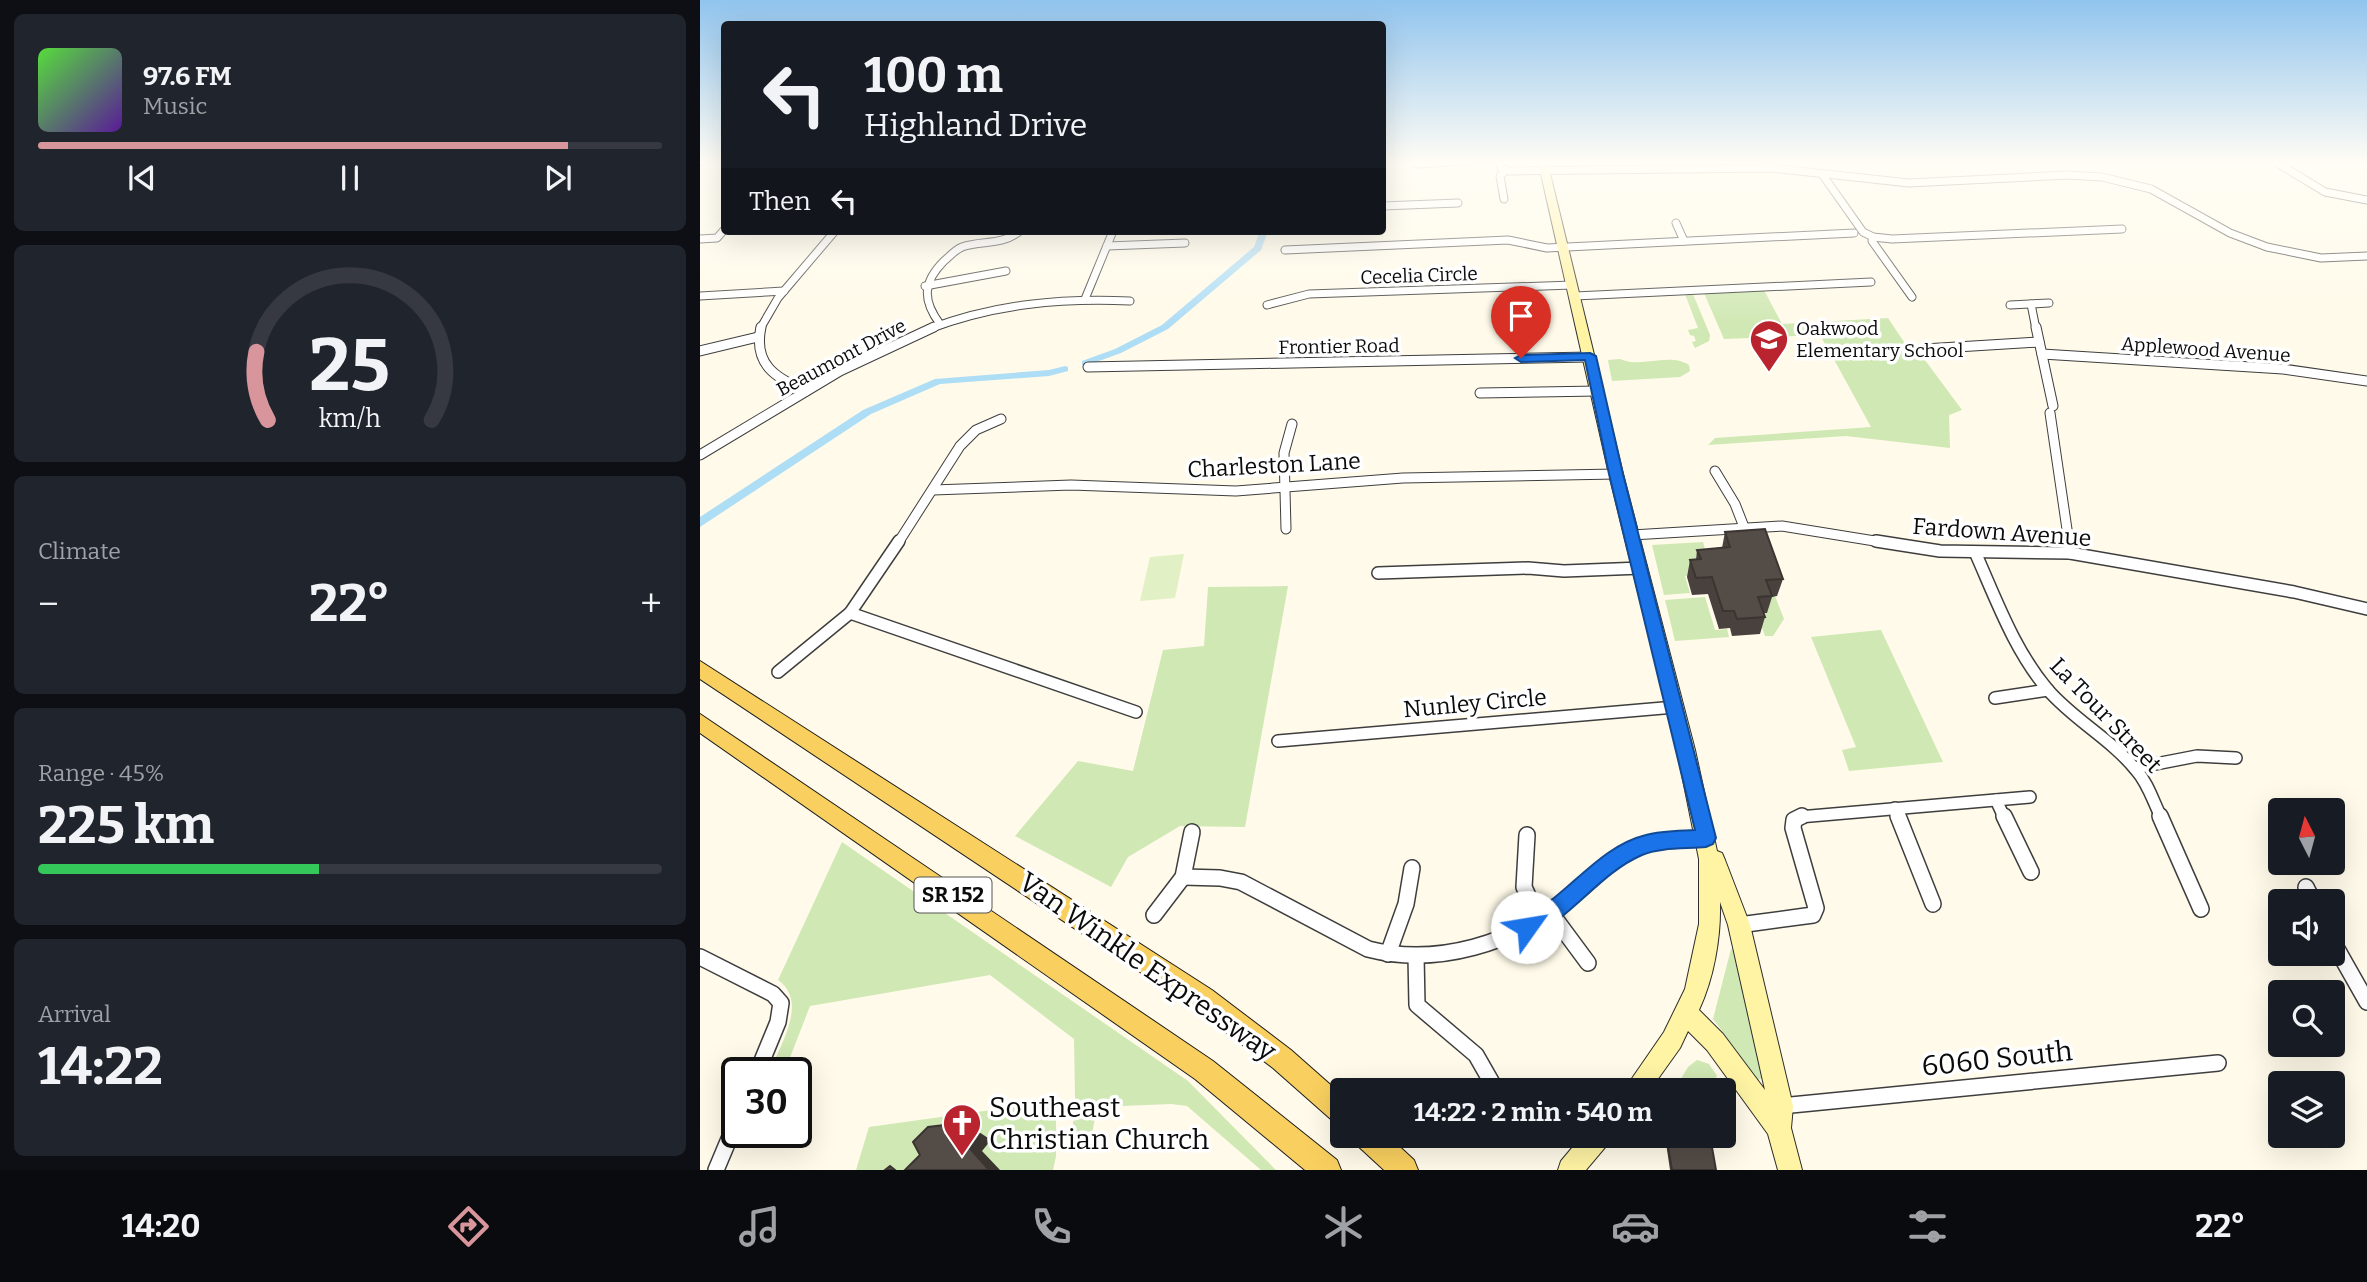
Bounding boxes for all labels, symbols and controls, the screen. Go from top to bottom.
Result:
text: 100 m [864,46,1003,105]
icon: left [749,49,840,140]
text: 97.6 FM [143,61,232,92]
text: Music [143,92,207,120]
text: Highland Drive [864,106,1087,144]
icon: previous [123,159,161,197]
icon: pause [331,159,369,197]
icon: next [539,159,577,197]
icon: left [825,182,863,220]
text: Then [749,186,811,217]
street label: Cecelia Circle [1360,262,1478,289]
pin [1491,286,1551,358]
icon: arrive [1502,297,1540,335]
street label: Beaumont Drive [773,314,910,401]
place label: Oakwood Elementary School [1796,317,1963,362]
school or university icon: Oakwood Elementary School [1748,318,1790,373]
text: 25 [310,322,390,409]
street label: Applewood Avenue [2120,332,2291,367]
street label: Frontier Road [1278,334,1400,359]
text: km/h [319,404,381,434]
street label: Charleston Lane [1187,446,1361,484]
street label: Fardown Avenue [1912,512,2092,552]
text: Climate [38,537,121,565]
text: 22° [309,572,390,635]
text: − [38,581,59,627]
text: + [640,581,662,627]
street label: La Tour Street [2044,652,2168,778]
street label: Nunley Circle [1402,683,1548,723]
text: Range · 45% [38,759,164,787]
text: 225 km [38,794,214,857]
north arrow [2268,798,2345,875]
map controls [2268,798,2345,1148]
street label: Van Winkle Expressway [1013,865,1283,1068]
road number: SR 152 [915,878,992,912]
button: sound [2268,889,2345,966]
position arrow [1490,890,1564,964]
button: search [2268,980,2345,1057]
text: Arrival [38,1000,111,1028]
street label: 6060 South [1920,1034,2074,1083]
text: 14:22 [38,1035,163,1098]
speed limit sign: 30 [721,1057,812,1148]
button: layers [2268,1071,2345,1148]
place label: Southeast Christian Church [989,1091,1209,1156]
text: 14:22 · 2 min · 540 m [1414,1097,1652,1128]
church icon: Southeast Christian Church [941,1102,983,1157]
icon: directions [444,1202,493,1251]
icon: music [735,1202,784,1251]
icon: phone [1027,1202,1076,1251]
icon: climate [1319,1202,1368,1251]
icon: car [1611,1202,1660,1251]
icon: filters [1903,1202,1952,1251]
text: 14:20 [121,1207,201,1245]
text: 22° [2195,1207,2245,1245]

